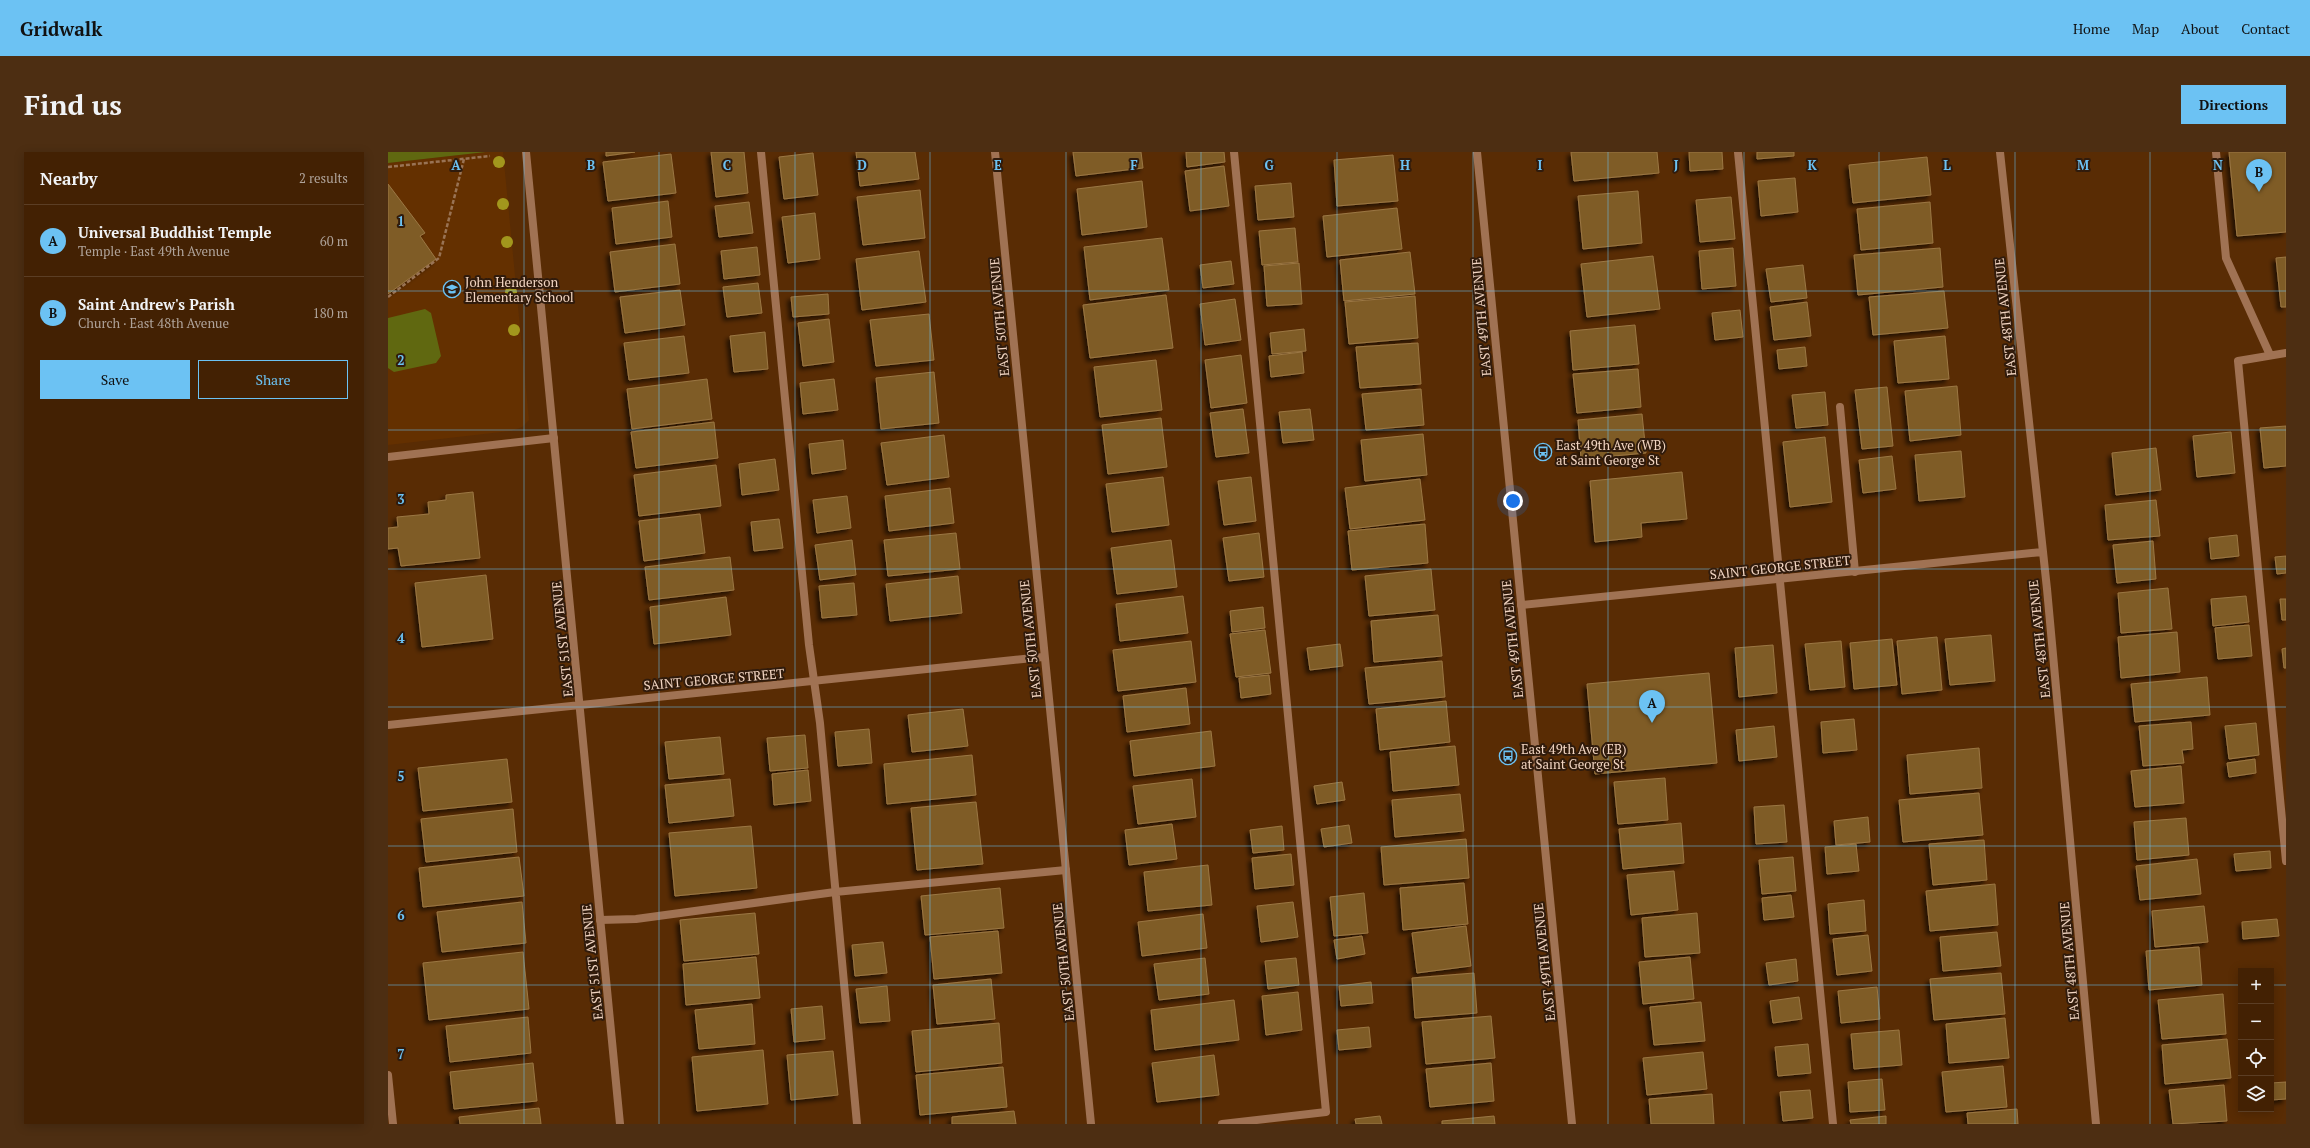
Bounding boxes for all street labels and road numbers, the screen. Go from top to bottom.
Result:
street label: EAST 50TH AVENUE [985,257,1013,377]
street label: EAST 49TH AVENUE [1467,257,1495,377]
street label: EAST 48TH AVENUE [1990,257,2020,377]
street label: SAINT GEORGE STREET [1709,551,1851,583]
street label: EAST 50TH AVENUE [1015,579,1045,699]
street label: EAST 49TH AVENUE [1497,579,1527,699]
street label: EAST 48TH AVENUE [2024,579,2054,699]
street label: EAST 51ST AVENUE [547,580,577,698]
street label: SAINT GEORGE STREET [643,664,785,694]
street label: EAST 48TH AVENUE [2055,901,2083,1021]
street label: EAST 50TH AVENUE [1048,902,1078,1022]
street label: EAST 49TH AVENUE [1529,902,1559,1022]
street label: EAST 51ST AVENUE [577,903,607,1021]

